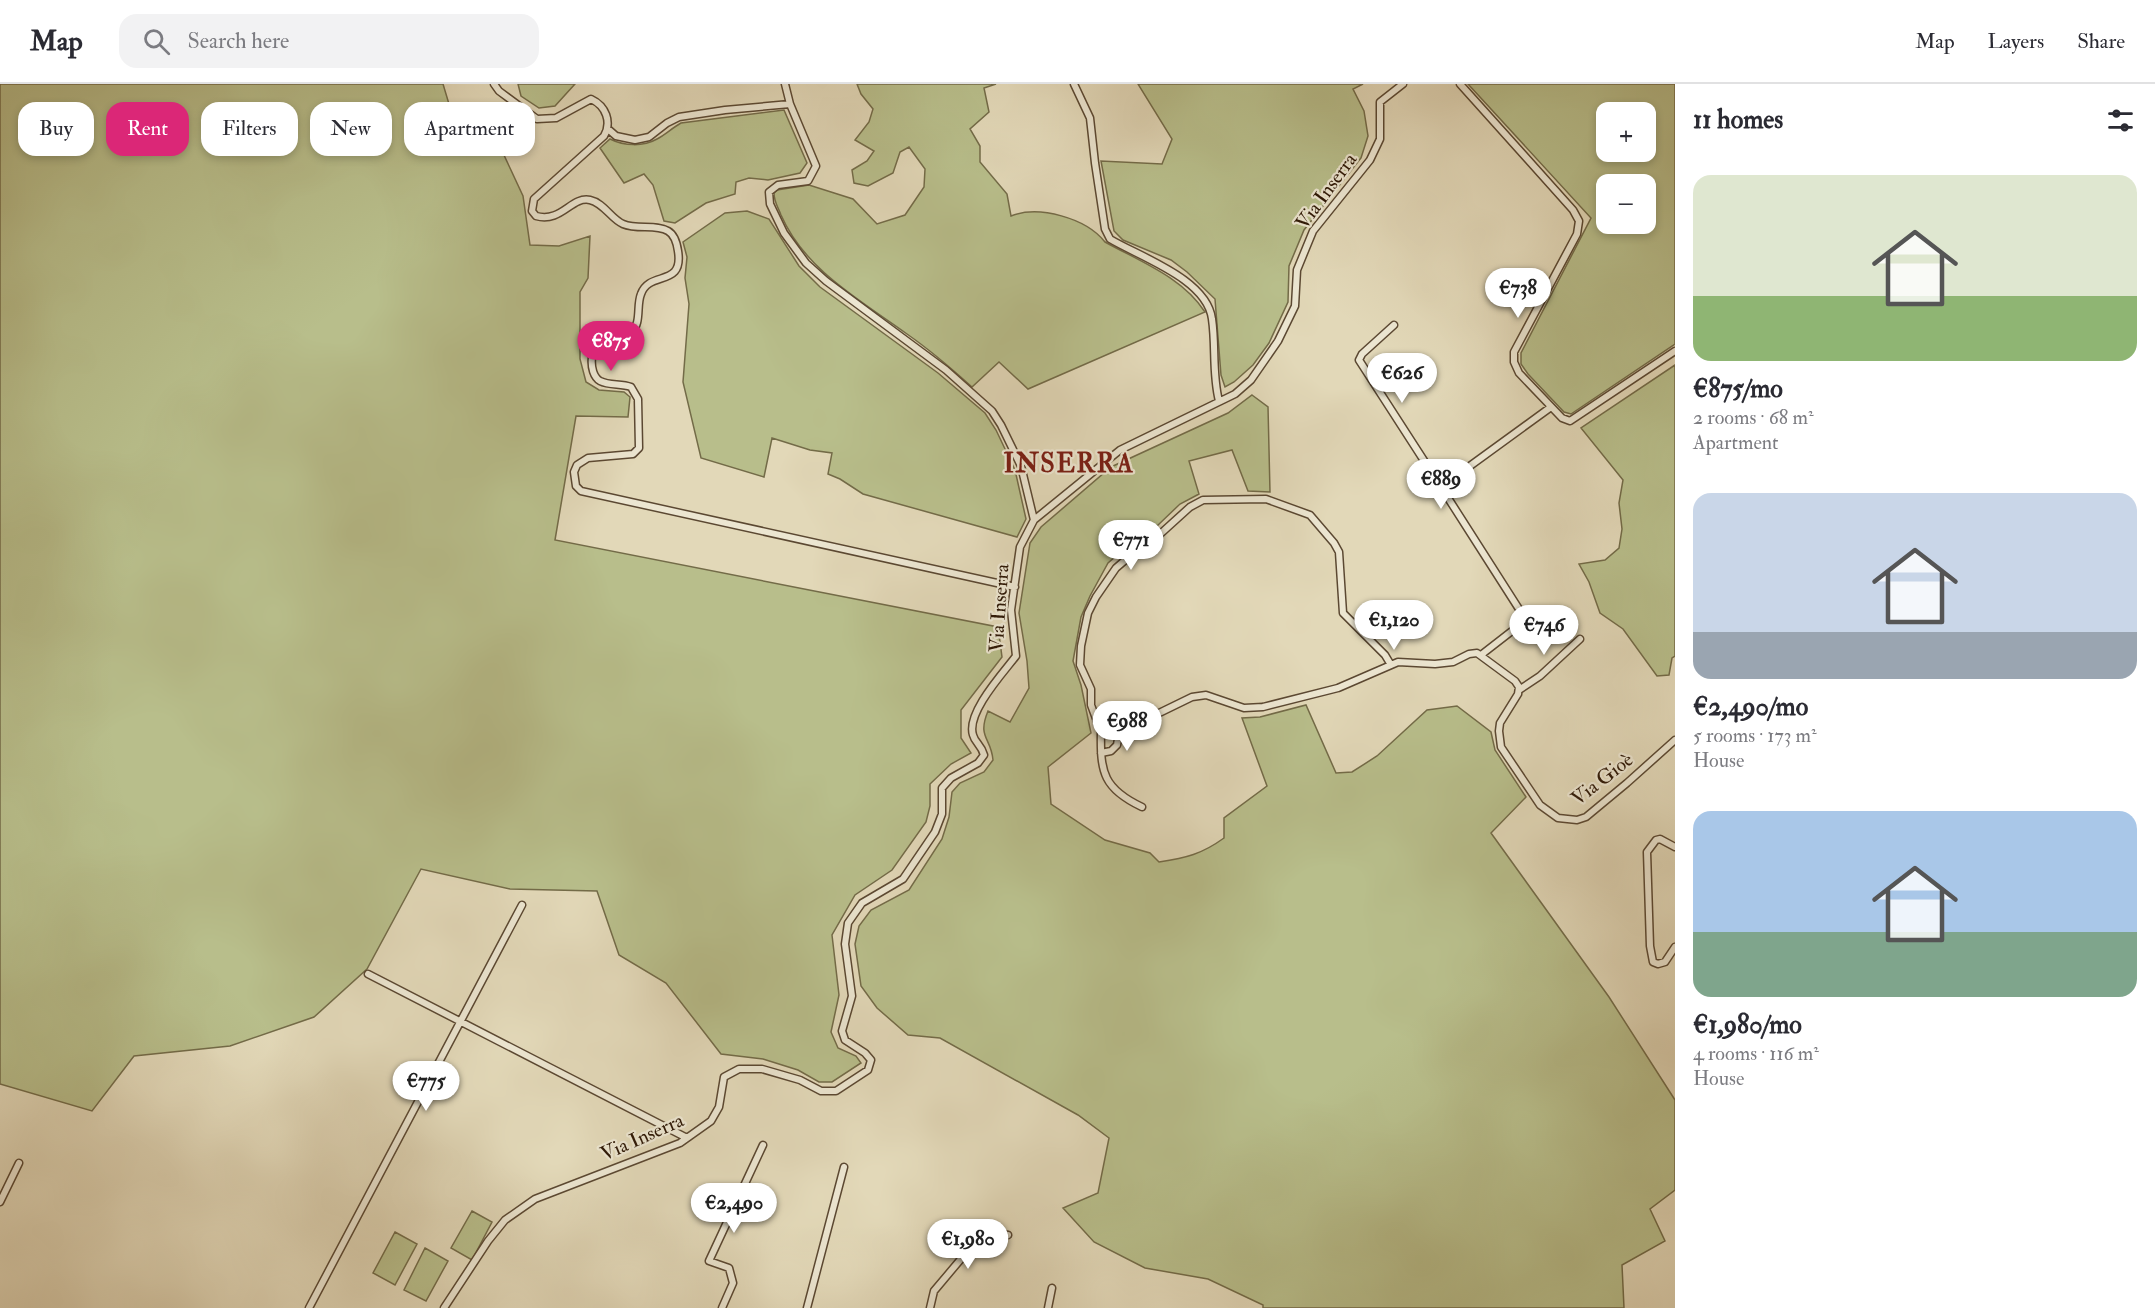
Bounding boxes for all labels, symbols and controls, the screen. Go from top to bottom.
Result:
search box [119,14,539,68]
text: Map [30,24,83,59]
icon: search [140,25,173,58]
text: Search here [188,27,289,55]
text: Map [1915,28,1955,55]
text: Layers [1988,28,2044,55]
text: Share [2077,28,2125,55]
chip: Buy [18,102,94,156]
chip: Rent [106,102,189,156]
chip: Filters [201,102,298,156]
chip: New [310,102,392,156]
chip: Apartment [404,102,535,156]
map controls [1596,102,1656,234]
button: + [1596,102,1656,162]
text: 11 homes [1693,104,1783,136]
icon: filters [2104,104,2137,137]
street label: Via Inserra [1290,147,1363,234]
button: − [1596,174,1656,234]
icon: home [1861,214,1969,322]
pin: €738 [1482,268,1554,319]
text: €738 [1499,275,1537,300]
pin: €875 [575,321,647,372]
text: €875 [591,328,631,353]
pin: €626 [1366,353,1438,404]
text: €626 [1381,360,1423,385]
text: €875/mo [1693,373,1783,405]
text: 2 rooms · 68 m² [1693,405,1814,430]
text: Apartment [1693,430,1778,455]
district label: INSERRA [1003,448,1135,480]
pin: €889 [1405,459,1477,510]
text: €889 [1421,466,1461,491]
pin: €771 [1095,520,1167,571]
text: €771 [1112,527,1150,552]
icon: home [1861,532,1969,640]
street label: Via Inserra [983,562,1015,653]
pin: €1,120 [1345,600,1443,651]
pin: €746 [1508,605,1580,656]
text: €1,120 [1368,607,1420,632]
text: €746 [1523,612,1565,637]
text: €2,490/mo [1693,691,1808,723]
pin: €988 [1091,701,1163,752]
text: €988 [1107,708,1147,733]
text: 5 rooms · 173 m² [1693,723,1817,748]
street label: Via Gioè [1566,747,1638,811]
text: House [1693,748,1744,773]
icon: home [1861,850,1969,958]
text: €1,980/mo [1693,1009,1802,1041]
text: 4 rooms · 116 m² [1693,1041,1819,1066]
pin: €775 [390,1061,462,1112]
text: House [1693,1066,1744,1091]
text: €775 [407,1068,445,1093]
street label: Via Inserra [596,1107,688,1166]
pin: €2,490 [685,1183,783,1234]
text: €2,490 [705,1190,763,1215]
pin: €1,980 [919,1219,1017,1270]
text: €1,980 [941,1226,995,1251]

